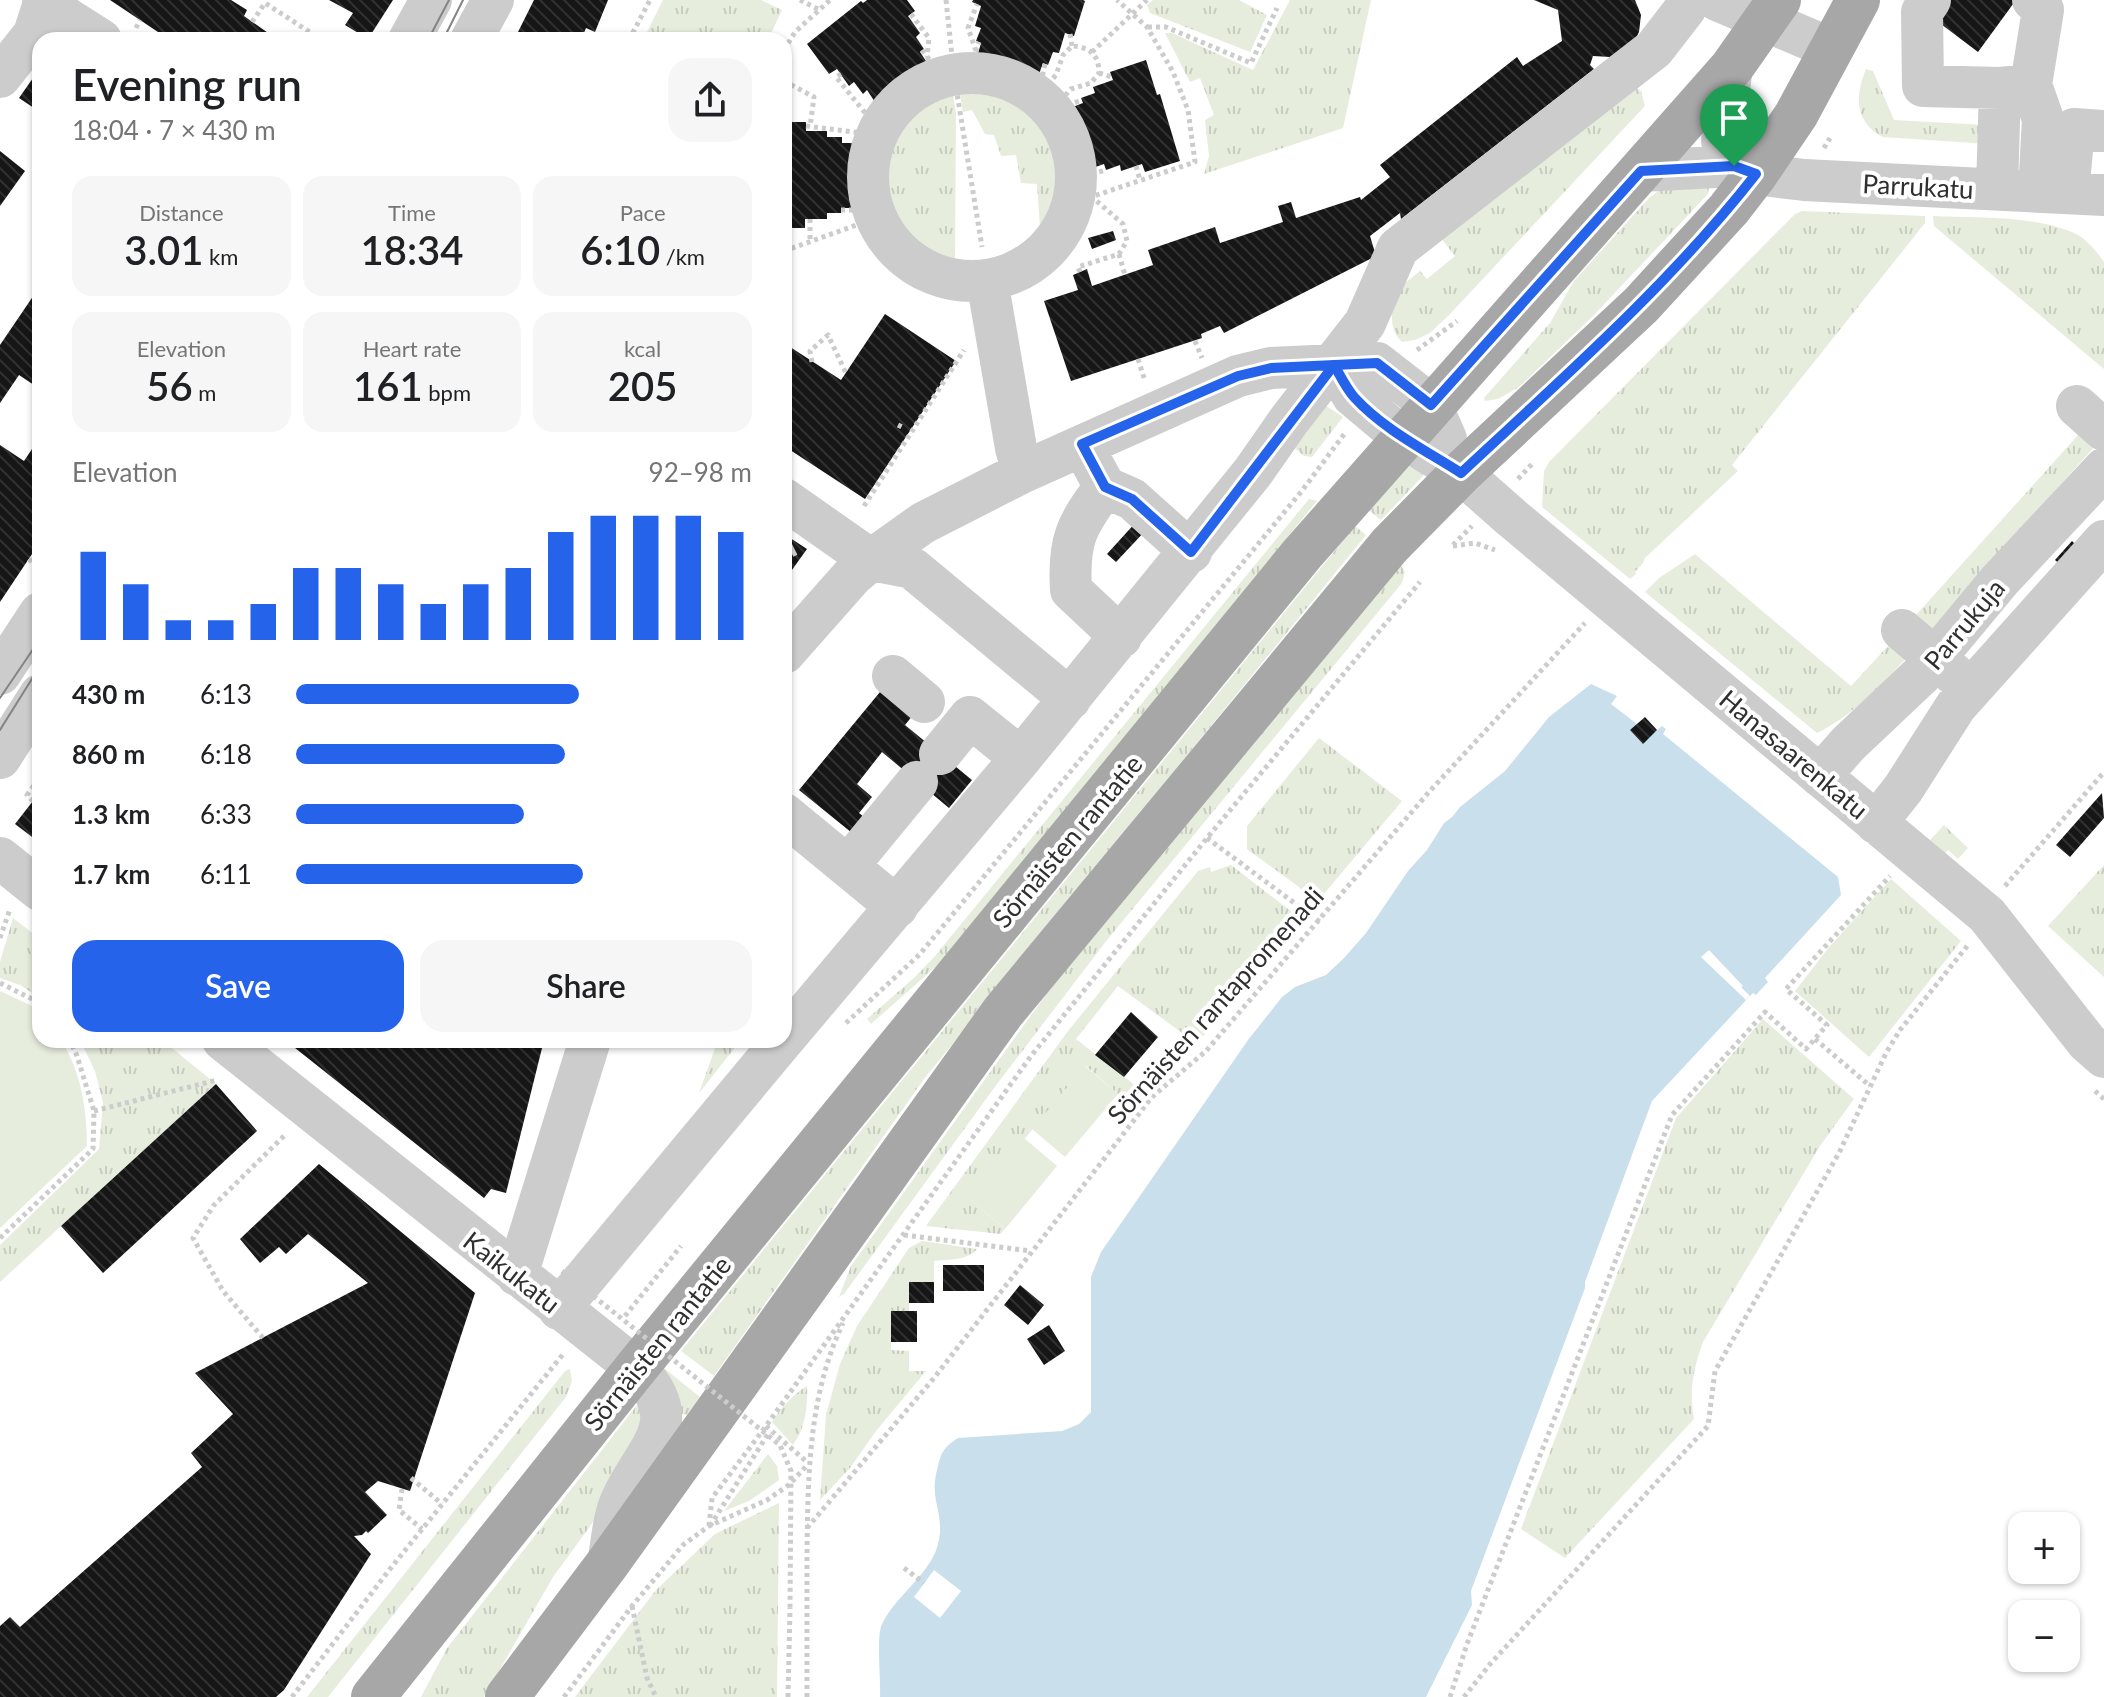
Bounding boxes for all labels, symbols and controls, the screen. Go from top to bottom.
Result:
text: Evening run [72,58,302,110]
button: share [668,58,752,142]
pin [1700,84,1768,166]
icon: arrive [1712,96,1756,140]
text: 18:04 · 7 × 430 m [72,114,276,146]
street label: Parrukatu [1862,167,1974,205]
text: Distance [139,199,224,226]
text: Time [388,199,436,226]
text: Pace [620,199,666,226]
text: 3.01 [124,226,203,274]
text: 18:34 [361,226,463,274]
text: 6:10 [580,226,660,274]
text: km [203,243,238,270]
text: /km [660,243,705,270]
text: Elevation [137,335,226,362]
text: Heart rate [363,335,461,362]
text: kcal [624,335,661,362]
text: 56 [146,362,193,410]
text: 161 [353,362,423,410]
text: 205 [608,362,677,410]
text: m [193,379,216,406]
text: bpm [423,379,471,406]
text: Elevation [72,456,178,488]
text: 92–98 m [649,456,752,488]
street label: Parrukuja [1917,572,2011,676]
text: 430 m [72,678,145,710]
text: 6:13 [200,678,252,710]
street label: Hanasaarenkatu [1713,683,1875,825]
text: 860 m [72,738,145,770]
text: 6:18 [200,738,252,770]
street label: Sörnäisten rantatie [985,748,1149,934]
text: 1.3 km [72,798,150,830]
text: 6:33 [200,798,252,830]
text: 1.7 km [72,858,150,890]
text: 6:11 [200,858,252,890]
street label: Sörnäisten rantapromenadi [1100,880,1330,1130]
button: Save [72,940,404,1032]
button: Share [420,940,752,1032]
street label: Kaikukatu [457,1224,567,1320]
street label: Sörnäisten rantatie [577,1249,737,1437]
map controls [2008,1512,2080,1672]
button: + [2008,1512,2080,1584]
button: − [2008,1600,2080,1672]

